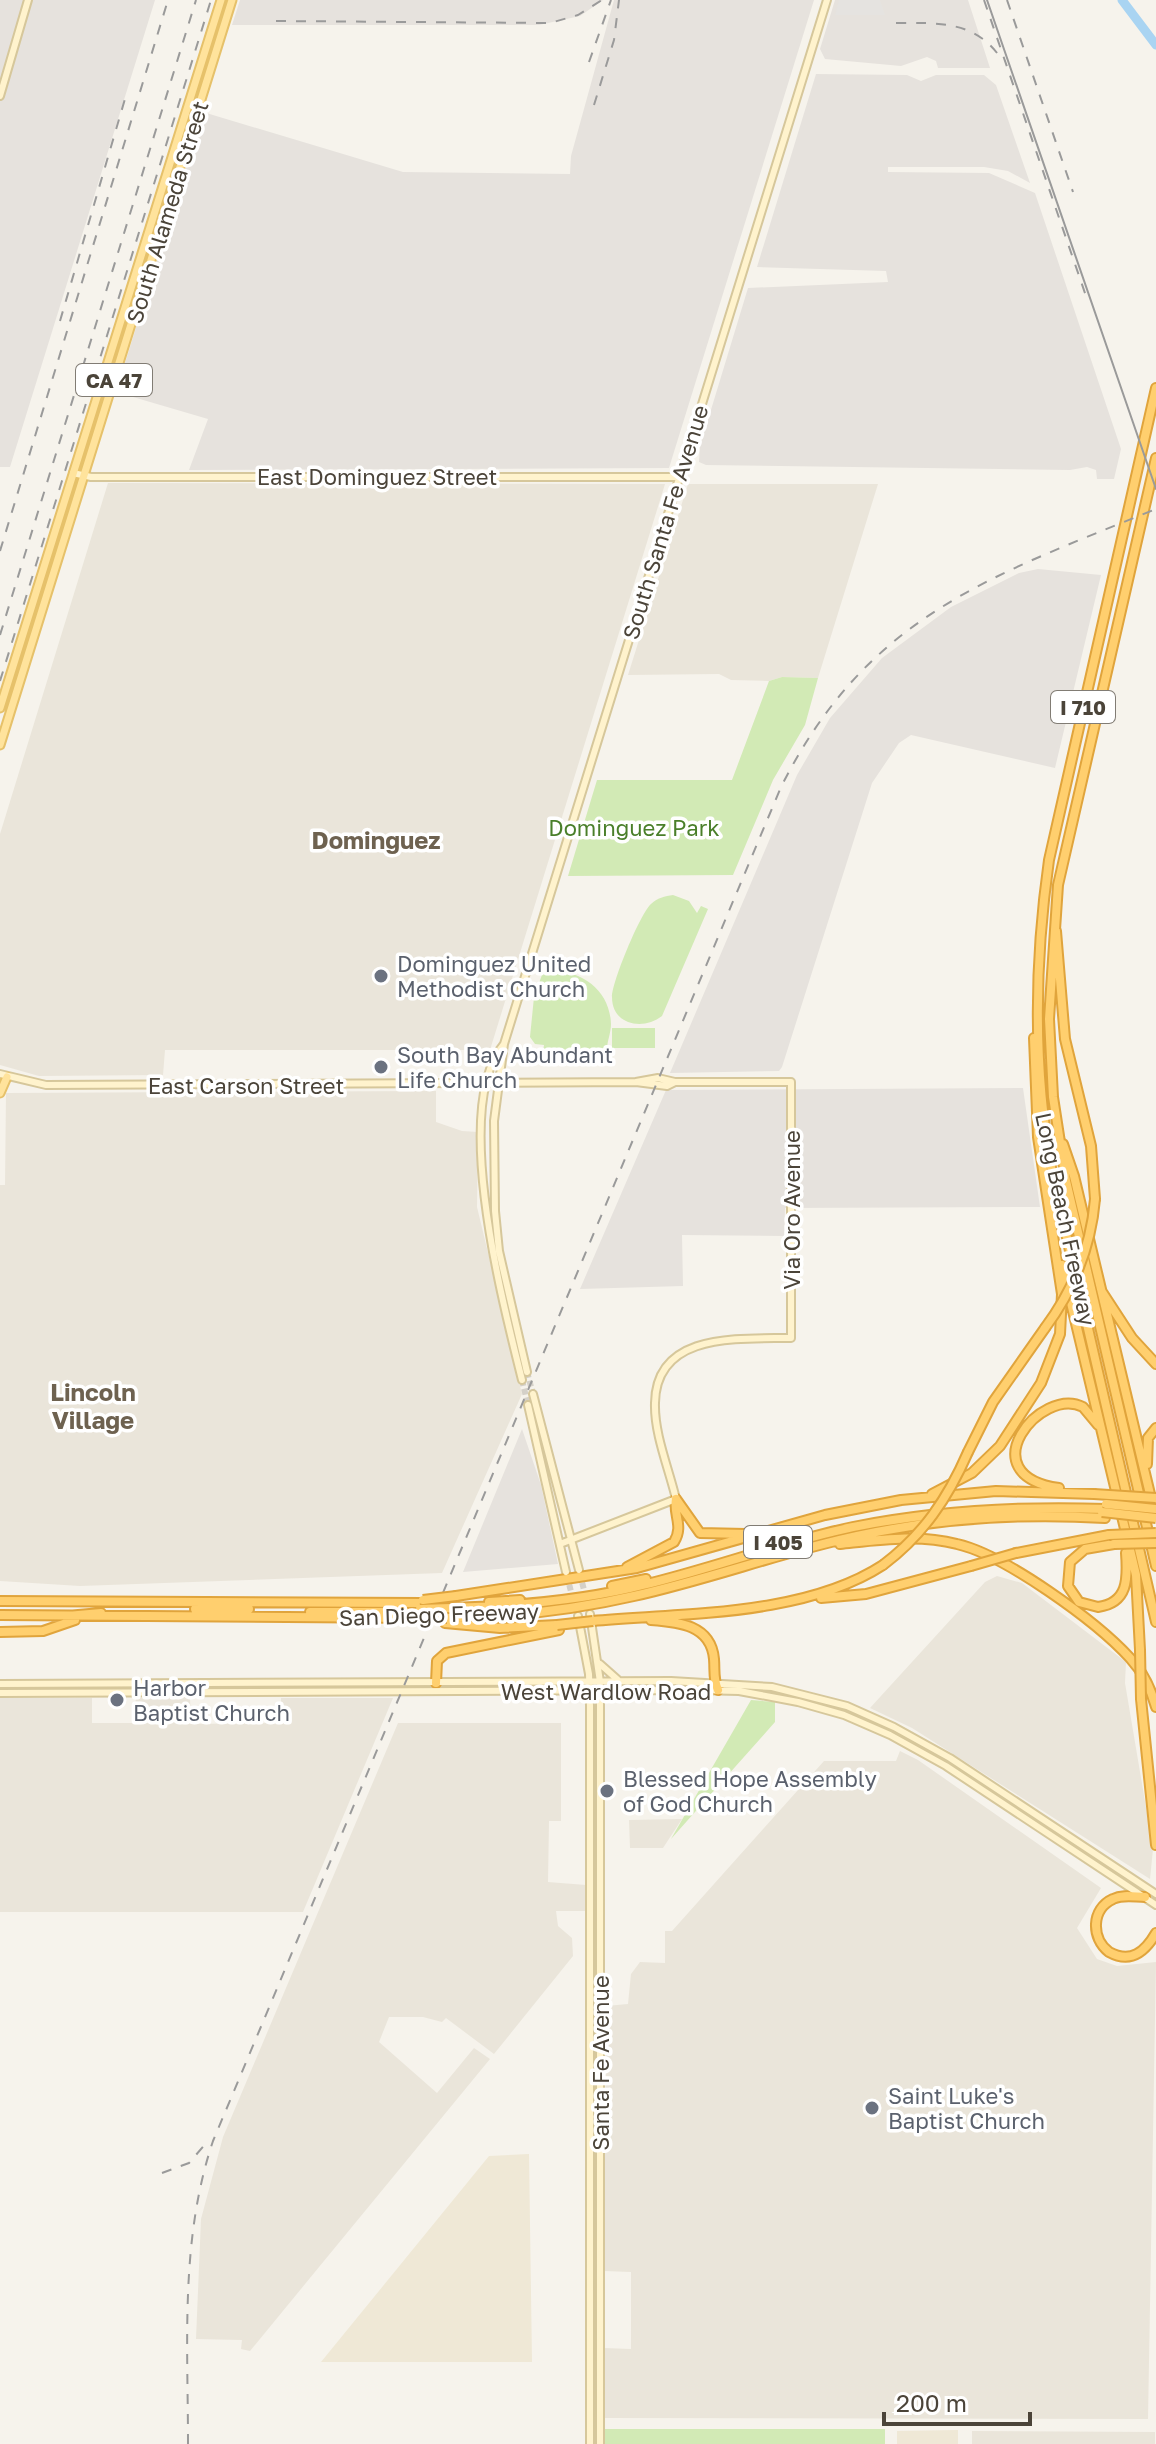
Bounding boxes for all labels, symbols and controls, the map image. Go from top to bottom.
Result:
street label: South Alameda Street [120,98,214,326]
road number: CA 47 [76,364,152,396]
street label: South Santa Fe Avenue [616,401,714,643]
street label: East Dominguez Street [257,463,497,490]
road number: I 710 [1051,691,1115,723]
park label: Dominguez Park [548,814,720,841]
district label: Dominguez [312,825,440,854]
place label: Dominguez United Methodist Church [397,950,591,1002]
marker: Dominguez United Methodist Church [372,967,390,985]
place label: South Bay Abundant Life Church [397,1041,613,1093]
marker: South Bay Abundant Life Church [372,1058,390,1076]
street label: East Carson Street [148,1072,344,1099]
street label: Long Beach Freeway [1030,1110,1102,1328]
street label: Via Oro Avenue [778,1130,805,1290]
district label: Lincoln Village [50,1377,136,1434]
road number: I 405 [744,1526,812,1558]
street label: San Diego Freeway [338,1597,540,1631]
place label: Harbor Baptist Church [133,1674,290,1726]
street label: West Wardlow Road [501,1678,711,1705]
marker: Harbor Baptist Church [108,1691,126,1709]
place label: Blessed Hope Assembly of God Church [623,1765,877,1817]
marker: Blessed Hope Assembly of God Church [598,1782,616,1800]
street label: Santa Fe Avenue [587,1975,614,2151]
place label: Saint Luke's Baptist Church [888,2082,1045,2134]
marker: Saint Luke's Baptist Church [863,2099,881,2117]
scale bar [884,2376,1030,2426]
text: 200 m [896,2388,967,2417]

